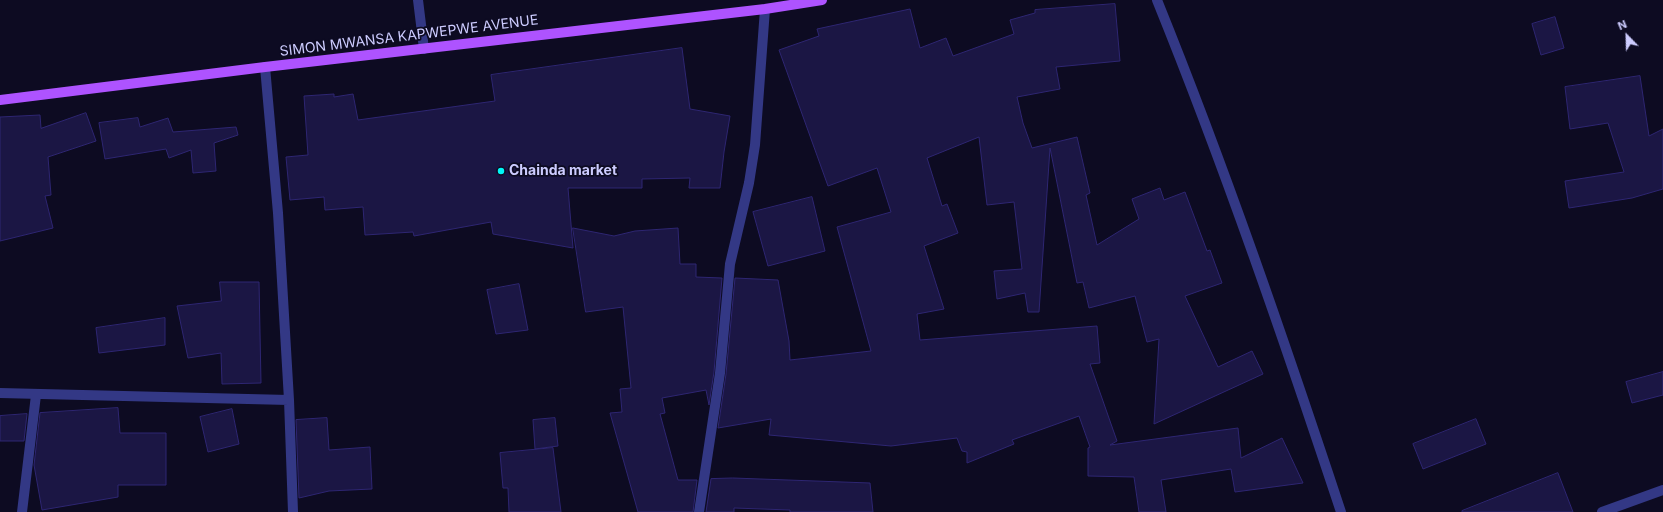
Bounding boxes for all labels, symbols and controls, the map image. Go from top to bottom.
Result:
street label: SIMON MWANSA KAPWEPWE AVENUE [279,12,539,60]
north arrow [1607,16,1647,56]
text: N [1616,17,1629,33]
place label: Chainda market [509,163,617,179]
marker: Chainda market [496,166,506,176]

